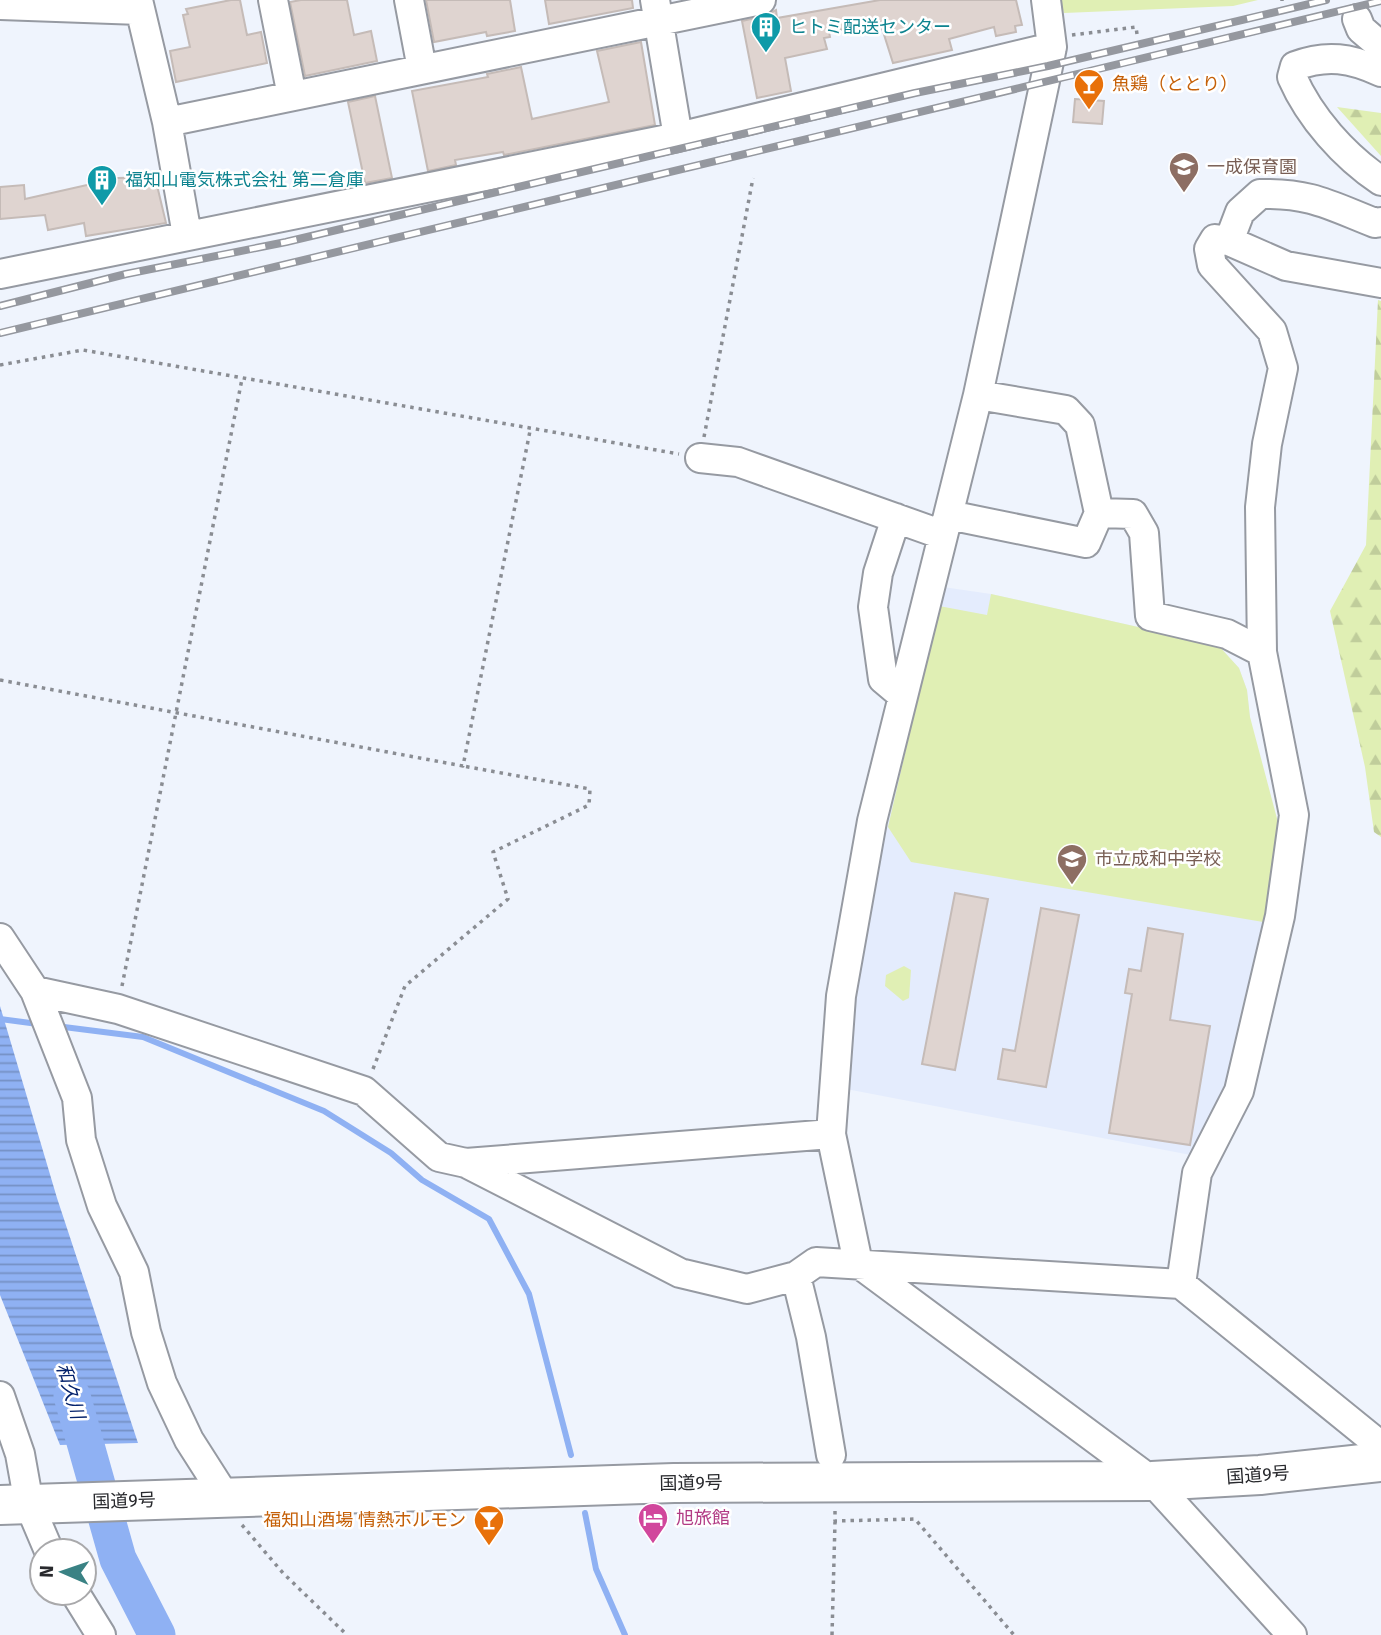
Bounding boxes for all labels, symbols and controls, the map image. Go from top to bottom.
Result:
building icon: ヒトミ配送センター [749,10,783,54]
place label: ヒトミ配送センター [789,16,951,38]
bar icon: 魚鶏（ととり） [1072,67,1106,111]
place label: 魚鶏（ととり） [1112,73,1238,95]
school or university icon: 一成保育園 [1167,150,1201,194]
place label: 一成保育園 [1207,156,1297,178]
building icon: 福知山電気株式会社 第二倉庫 [85,163,119,207]
place label: 福知山電気株式会社 第二倉庫 [125,169,364,191]
school or university icon: 市立成和中学校 [1055,842,1089,886]
place label: 市立成和中学校 [1095,848,1221,870]
water label: 和久川 [52,1361,90,1424]
street label: 国道9号 [1226,1462,1290,1488]
street label: 国道9号 [659,1471,723,1495]
street label: 国道9号 [92,1489,156,1513]
hotel icon: 旭旅館 [636,1501,670,1545]
bar icon: 福知山酒場 情熱ホルモン [472,1503,506,1547]
place label: 旭旅館 [676,1507,730,1529]
place label: 福知山酒場 情熱ホルモン [263,1509,466,1531]
north arrow [28,1537,98,1607]
text: N [35,1565,58,1578]

